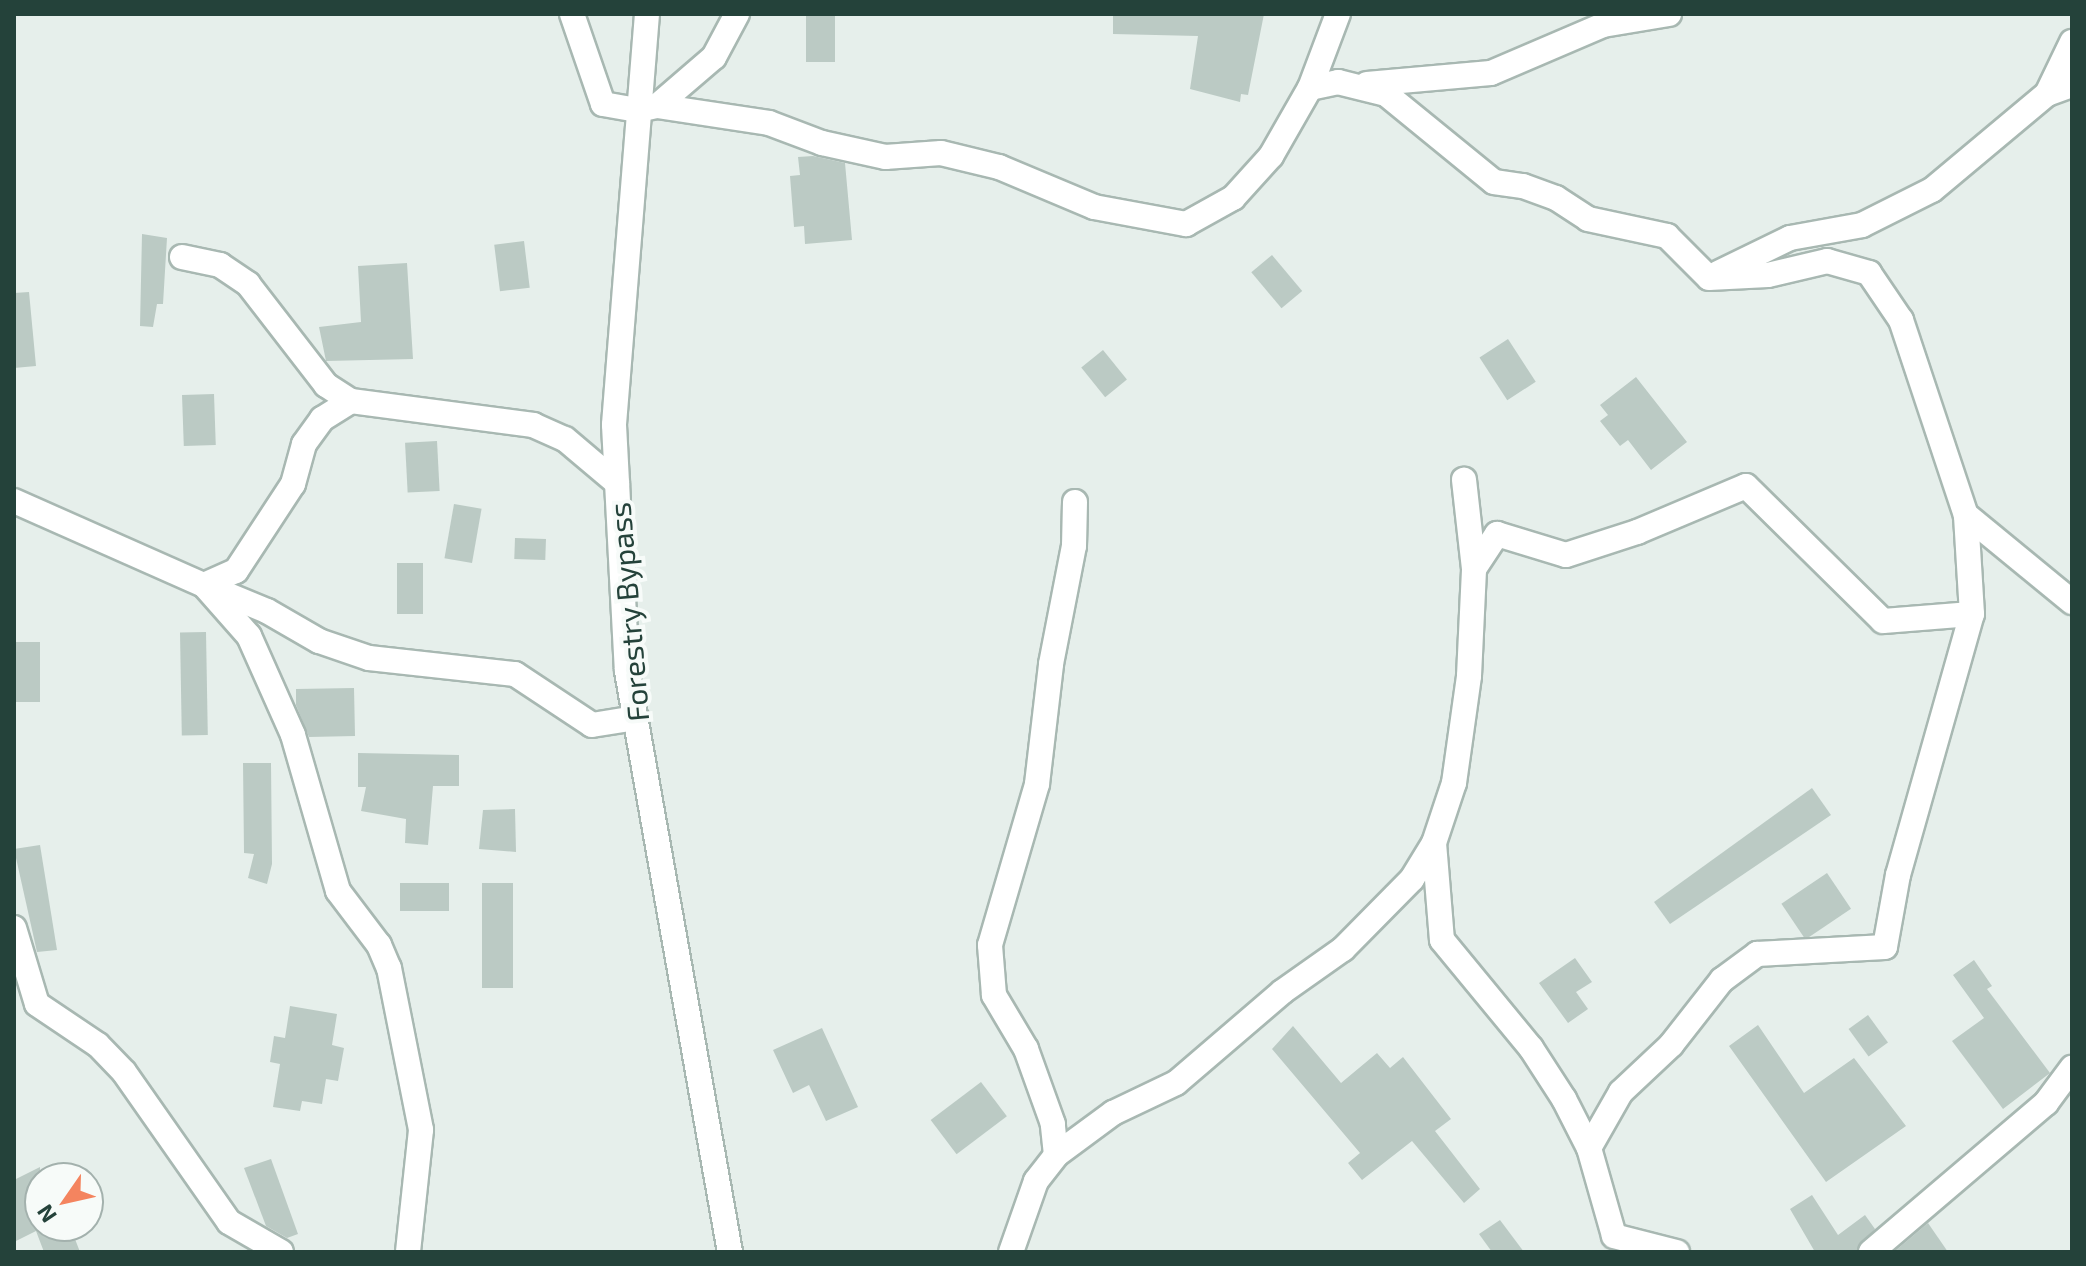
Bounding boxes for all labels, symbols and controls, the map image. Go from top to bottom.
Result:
street label: Forestry Bypass [600,501,656,723]
north arrow [24,1162,104,1242]
text: N [31,1200,61,1228]

